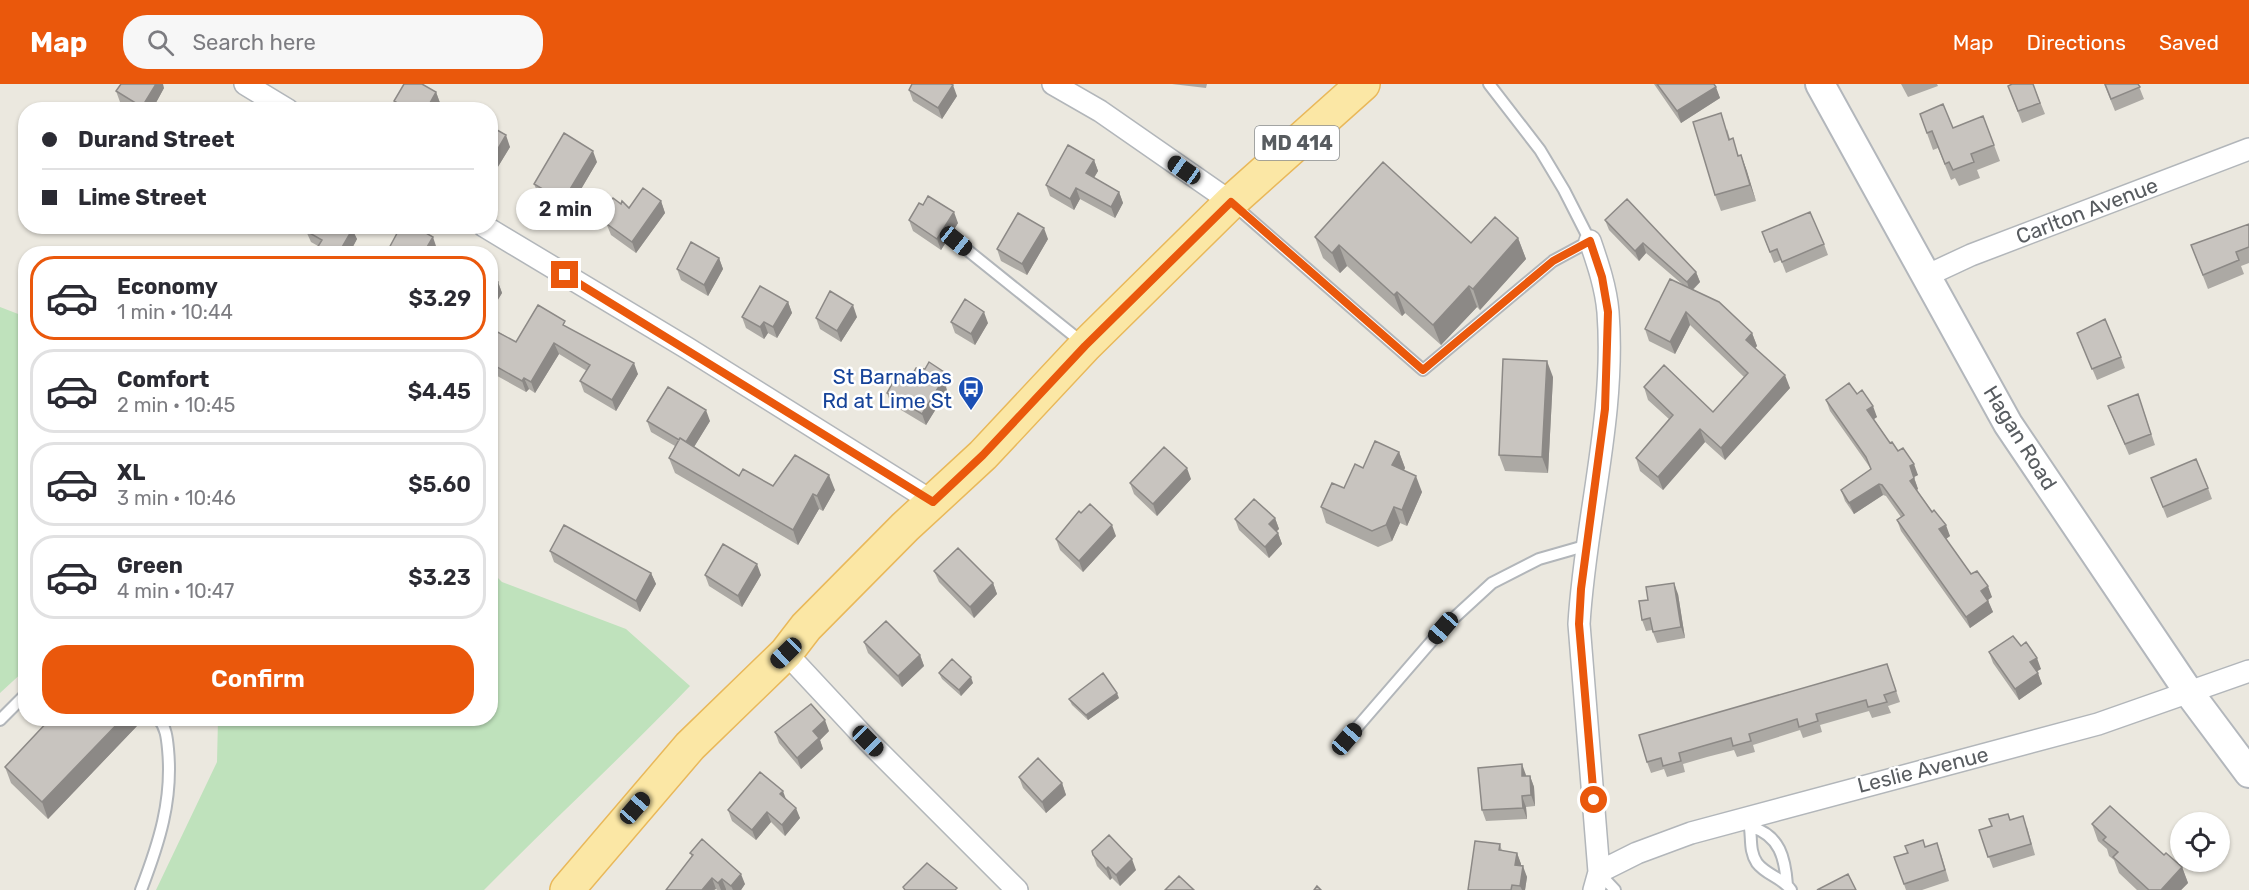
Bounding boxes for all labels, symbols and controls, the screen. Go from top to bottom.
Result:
search box [123,15,543,69]
text: Map [30,26,87,59]
icon: search [144,26,177,59]
text: Search here [192,29,316,56]
text: Map [1953,30,1994,55]
text: Directions [2027,30,2126,55]
text: Saved [2159,30,2219,55]
text: Durand Street [78,126,234,153]
road number: MD 414 [1255,126,1339,160]
car [1164,152,1204,188]
street label: Carlton Avenue [2012,172,2161,249]
text: Lime Street [78,184,206,211]
callout: 2 min [516,188,614,230]
text: 2 min [539,197,592,221]
car [936,223,976,259]
route end [551,261,578,288]
icon: car [45,271,99,325]
text: Economy [117,273,218,300]
text: $3.29 [409,285,471,312]
text: 1 min · 10:44 [117,300,233,324]
icon: car [45,364,99,418]
place label: St Barnabas Rd at Lime St [822,364,952,413]
text: Comfort [117,366,209,393]
bus stop icon: St Barnabas Rd at Lime St [956,374,986,412]
text: $4.45 [408,378,471,405]
street label: Hagan Road [1978,381,2062,495]
text: 2 min · 10:45 [117,393,235,417]
icon: car [45,457,99,511]
text: XL [117,459,145,486]
text: $5.60 [408,471,471,498]
text: 3 min · 10:46 [117,486,236,510]
icon: car [45,550,99,604]
text: Green [117,552,183,579]
text: $3.23 [408,564,471,591]
text: 4 min · 10:47 [117,579,234,603]
car [1424,609,1462,647]
car [767,634,805,672]
button: Confirm [42,645,474,714]
car [1328,720,1366,758]
car [849,722,887,760]
street label: Leslie Avenue [1855,741,1991,798]
route start [1580,786,1607,813]
car [616,789,654,827]
map controls [2170,812,2230,872]
button: locate [2170,812,2230,872]

